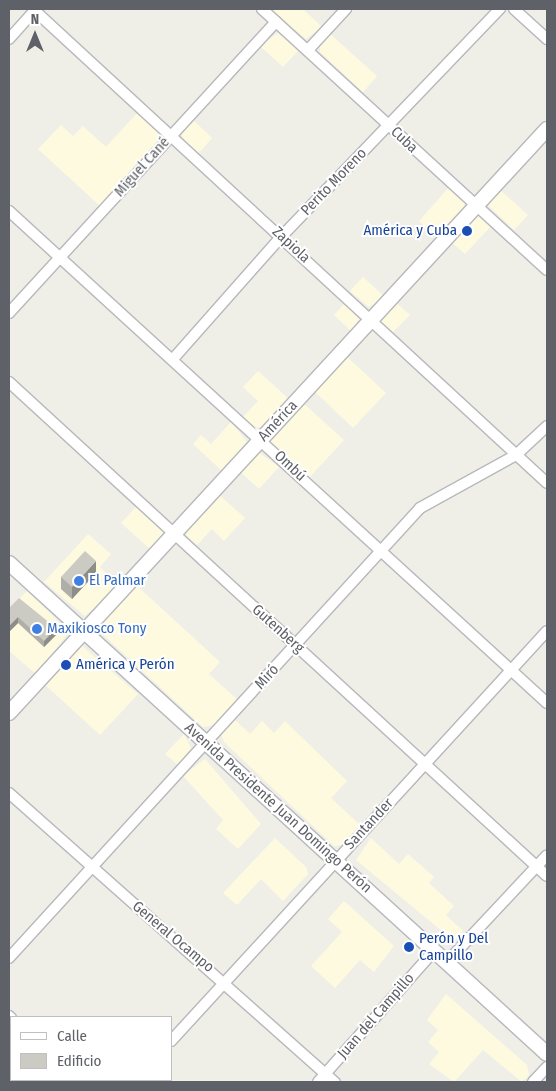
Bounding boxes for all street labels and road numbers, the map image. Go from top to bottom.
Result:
street label: Cuba [387,123,421,157]
street label: Miguel Cané [110,133,174,201]
street label: Perito Moreno [297,145,371,219]
street label: Zapiola [268,223,314,267]
street label: América [255,397,301,445]
street label: Ombú [270,447,310,485]
street label: Gutenberg [248,601,308,657]
street label: Miró [251,661,283,693]
street label: Avenida Presidente Juan Domingo Perón [181,719,375,897]
street label: Santander [341,795,397,853]
street label: General Ocampo [128,898,218,976]
street label: Juan del Campillo [334,970,418,1062]

